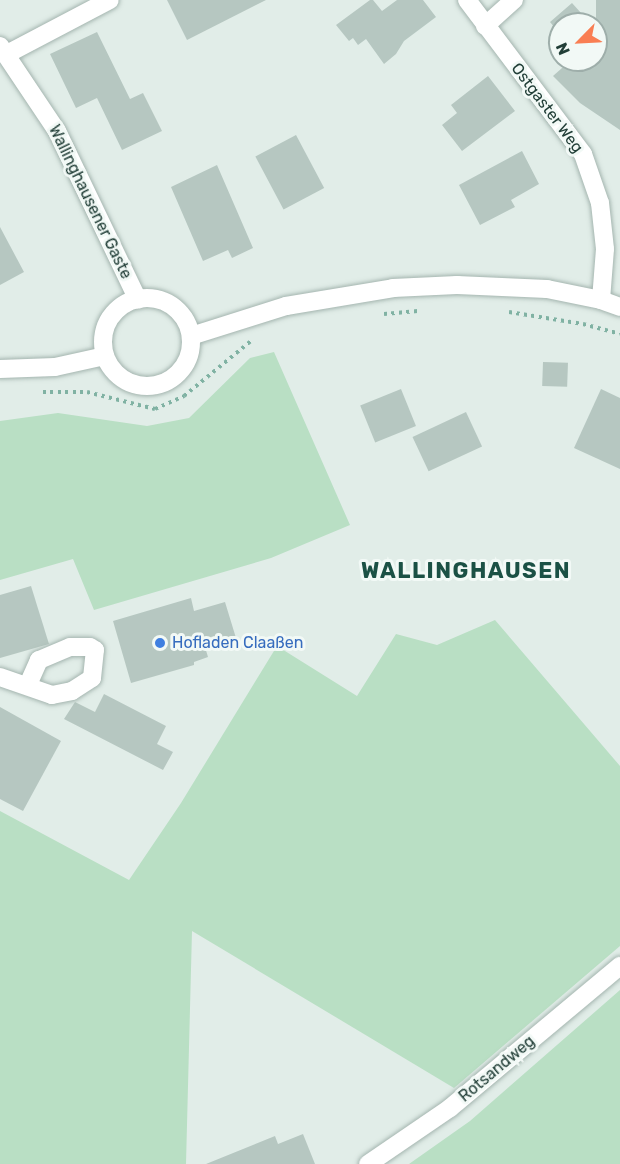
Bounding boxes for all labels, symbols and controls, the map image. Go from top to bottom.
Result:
north arrow [548,12,608,72]
text: N [552,40,574,58]
street label: Ostgaster Weg [507,59,587,157]
street label: Wallinghausener Gaste [44,122,136,282]
district label: WALLINGHAUSEN [361,558,571,584]
place label: Hofladen Claaßen [172,633,303,653]
marker: Hofladen Claaßen [153,636,167,650]
street label: Rotsandweg [455,1032,539,1106]

